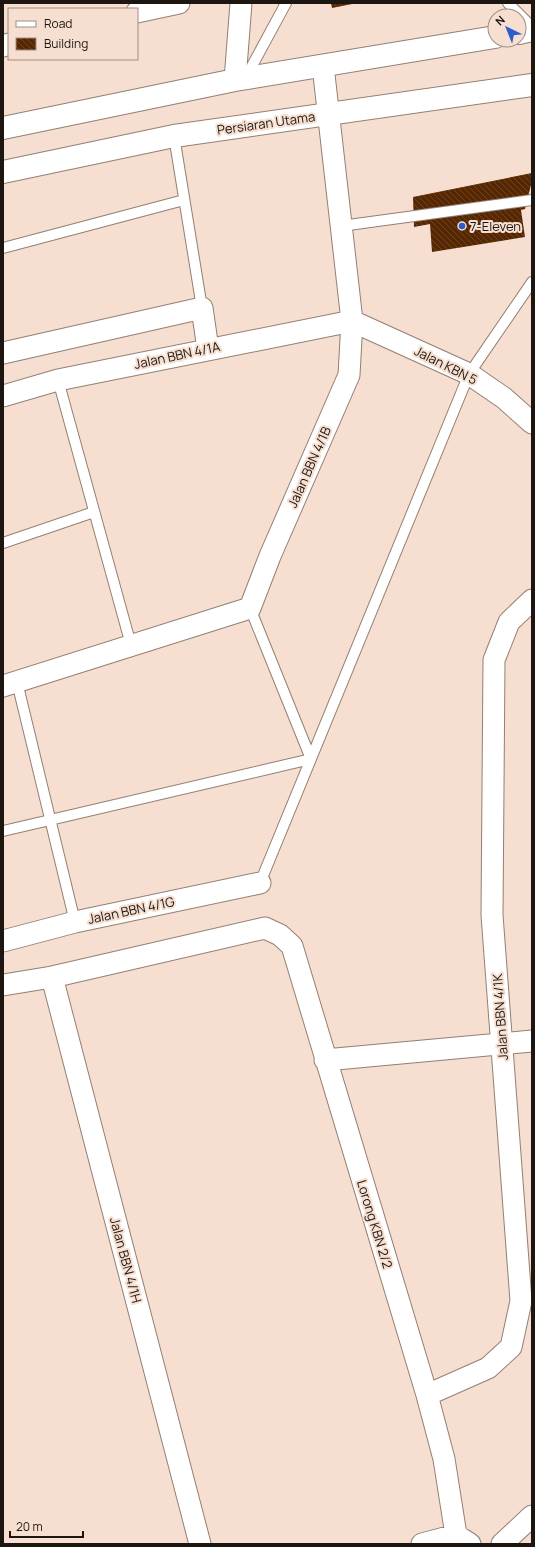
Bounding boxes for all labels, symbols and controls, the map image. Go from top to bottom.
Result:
legend [8,8,138,60]
north arrow [487,8,527,48]
text: N [492,12,508,29]
text: Road [44,15,72,32]
text: Building [44,35,88,52]
street label: Persiaran Utama [216,107,316,139]
place label: 7-Eleven [470,217,521,235]
marker: 7-Eleven [457,221,467,231]
street label: Jalan BBN 4/1A [132,337,222,373]
street label: Jalan KBN 5 [411,341,481,389]
street label: Jalan BBN 4/1B [283,424,335,510]
street label: Jalan BBN 4/1G [86,892,176,928]
street label: Jalan BBN 4/1K [488,973,512,1061]
street label: Lorong KBN 2/2 [353,1178,397,1270]
street label: Jalan BBN 4/1H [106,1215,146,1305]
scale bar [10,1513,83,1539]
text: 20 m [16,1518,43,1535]

